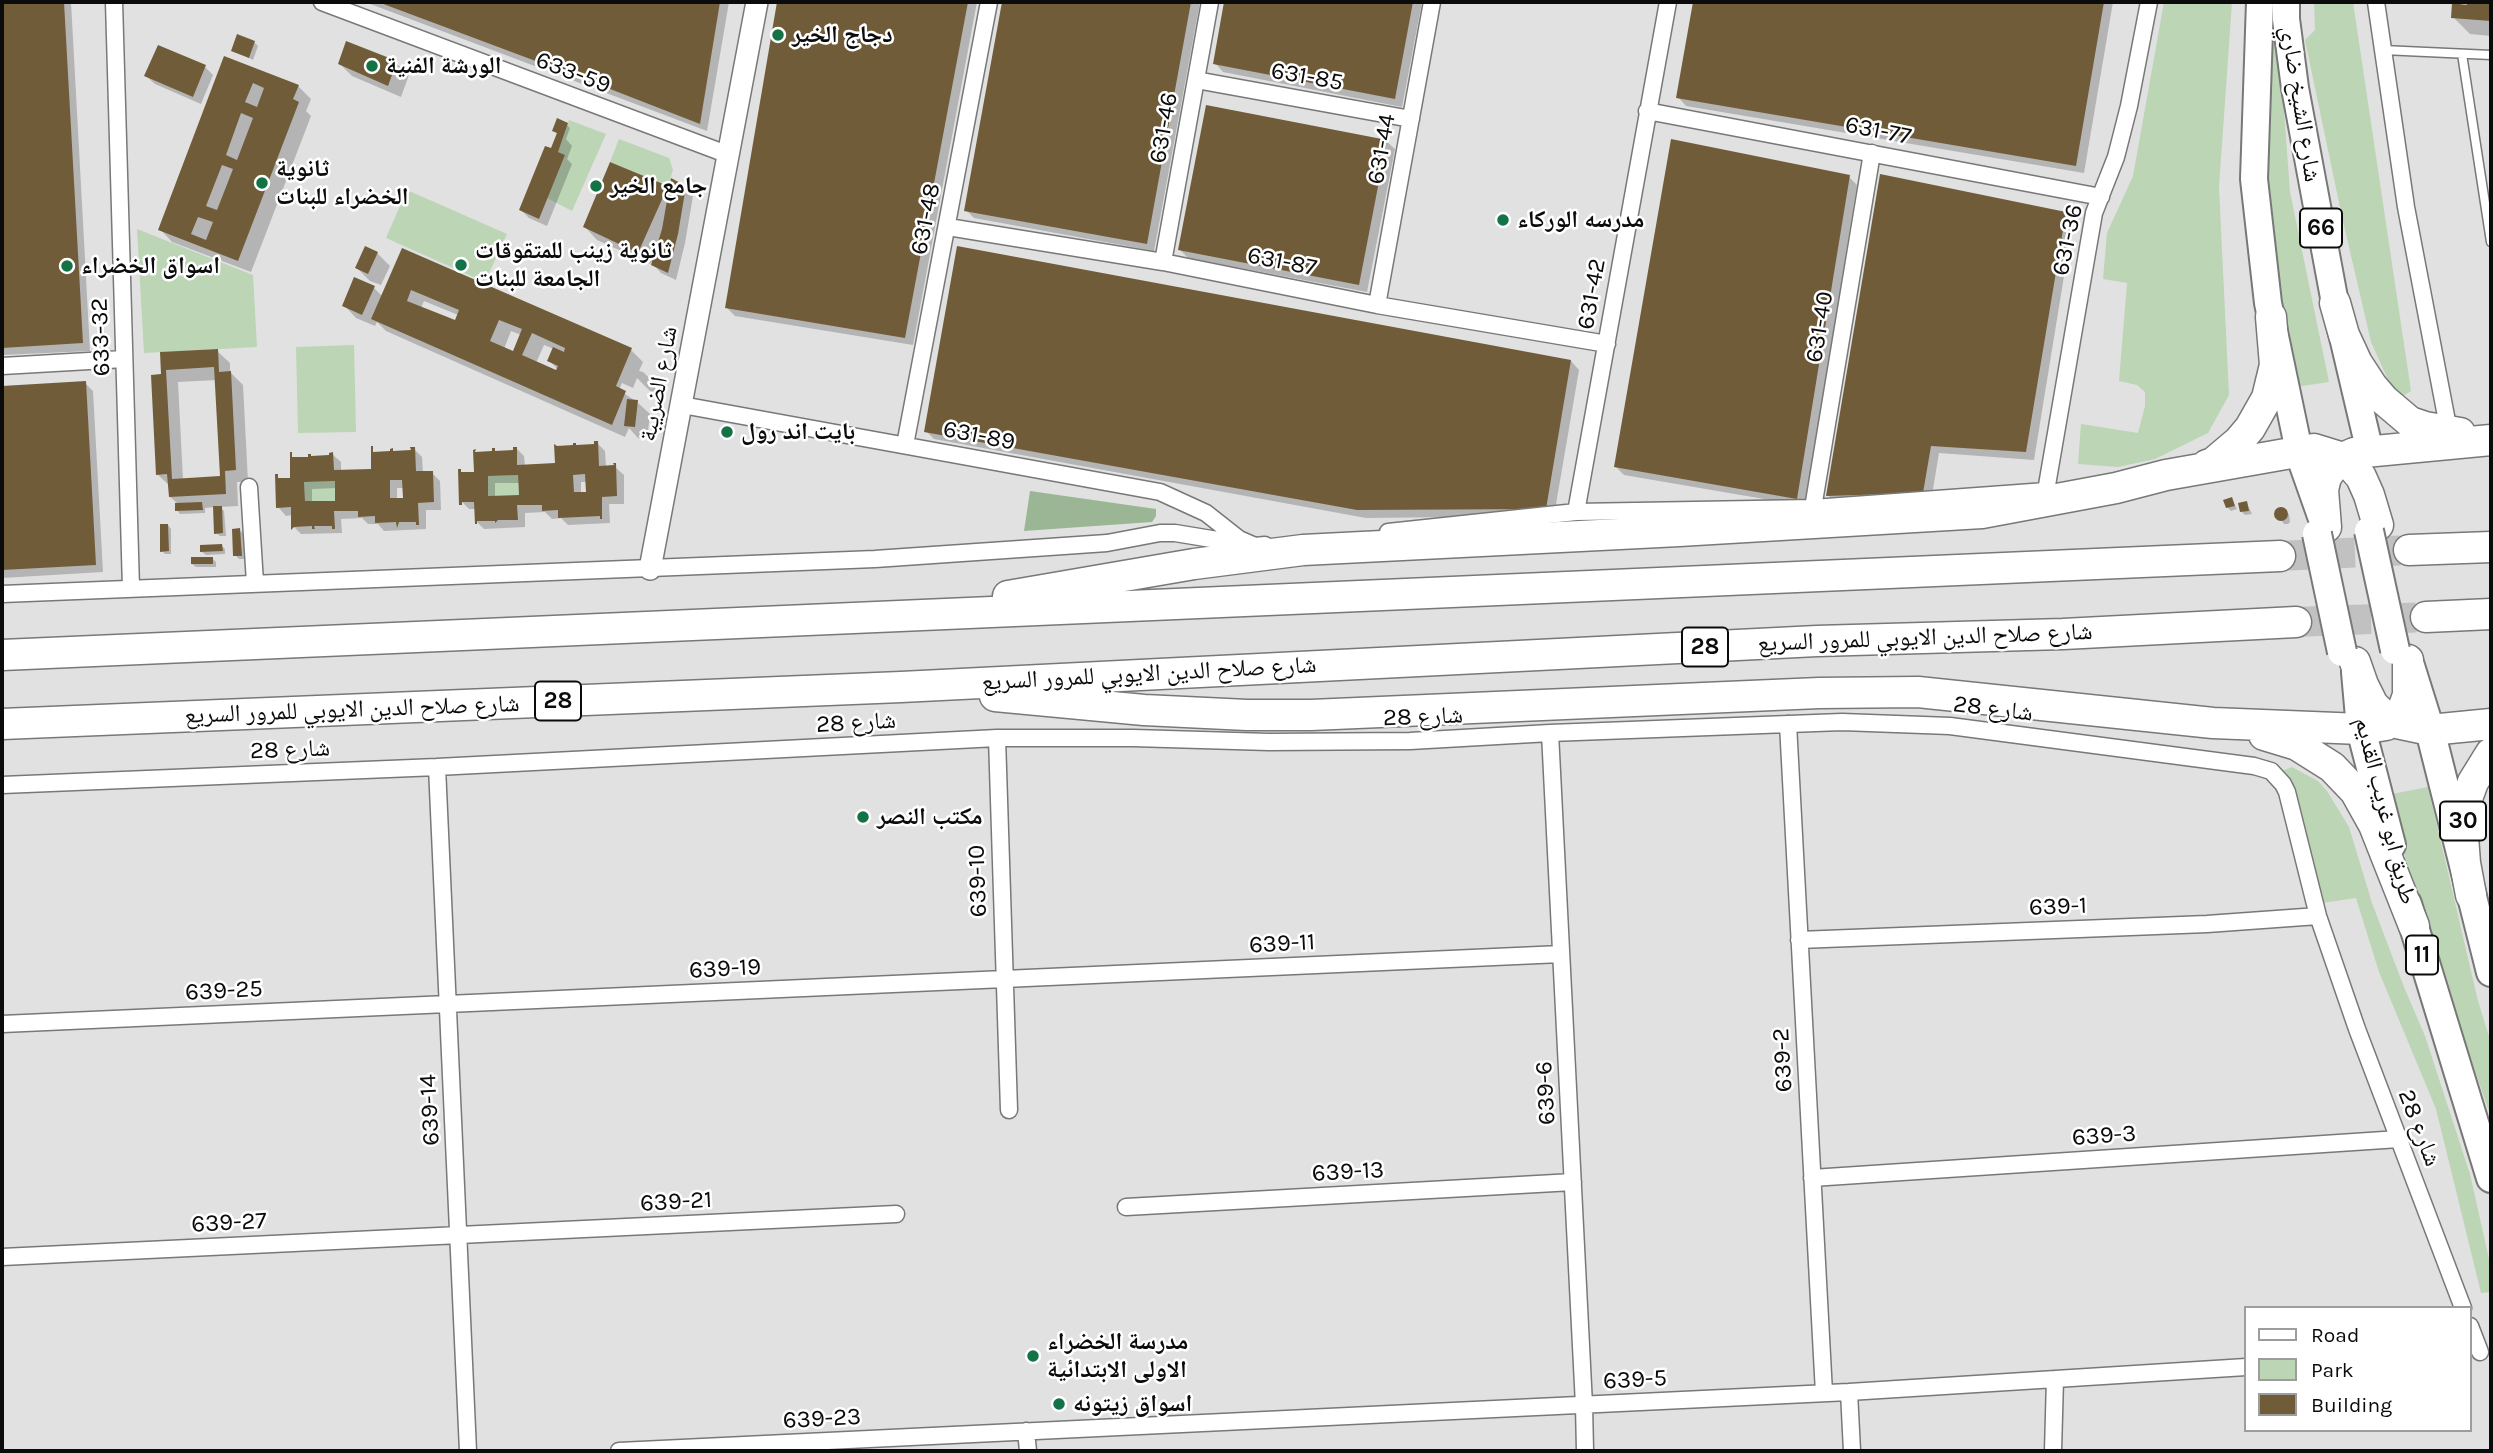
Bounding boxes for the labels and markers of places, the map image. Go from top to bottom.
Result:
place label: دجاج الخير [792,21,893,49]
marker: دجاج الخير [770,27,786,43]
place label: الورشة الفنية [386,52,502,80]
marker: الورشة الفنية [364,58,380,74]
place label: ثانوية الخضراء للبنات [276,155,409,211]
place label: جامع الخير [610,172,707,200]
marker: ثانوية الخضراء للبنات [254,175,270,191]
marker: جامع الخير [588,178,604,194]
place label: مدرسه الوركاء [1517,206,1644,234]
marker: مدرسه الوركاء [1495,212,1511,228]
place label: ثانوية زينب للمتقوقات الجامعة للبنات [475,237,672,293]
place label: اسواق الخضراء [81,252,220,280]
marker: ثانوية زينب للمتقوقات الجامعة للبنات [453,257,469,273]
marker: اسواق الخضراء [59,258,75,274]
place label: بايت اند رول [741,418,855,446]
marker: بايت اند رول [719,424,735,440]
place label: مكتب النصر [877,803,983,831]
marker: مكتب النصر [855,809,871,825]
place label: مدرسة الخضراء الاولى الابتدائية [1047,1328,1188,1384]
marker: مدرسة الخضراء الاولى الابتدائية [1025,1348,1041,1364]
place label: اسواق زيتونه [1073,1390,1192,1418]
marker: اسواق زيتونه [1051,1396,1067,1412]

